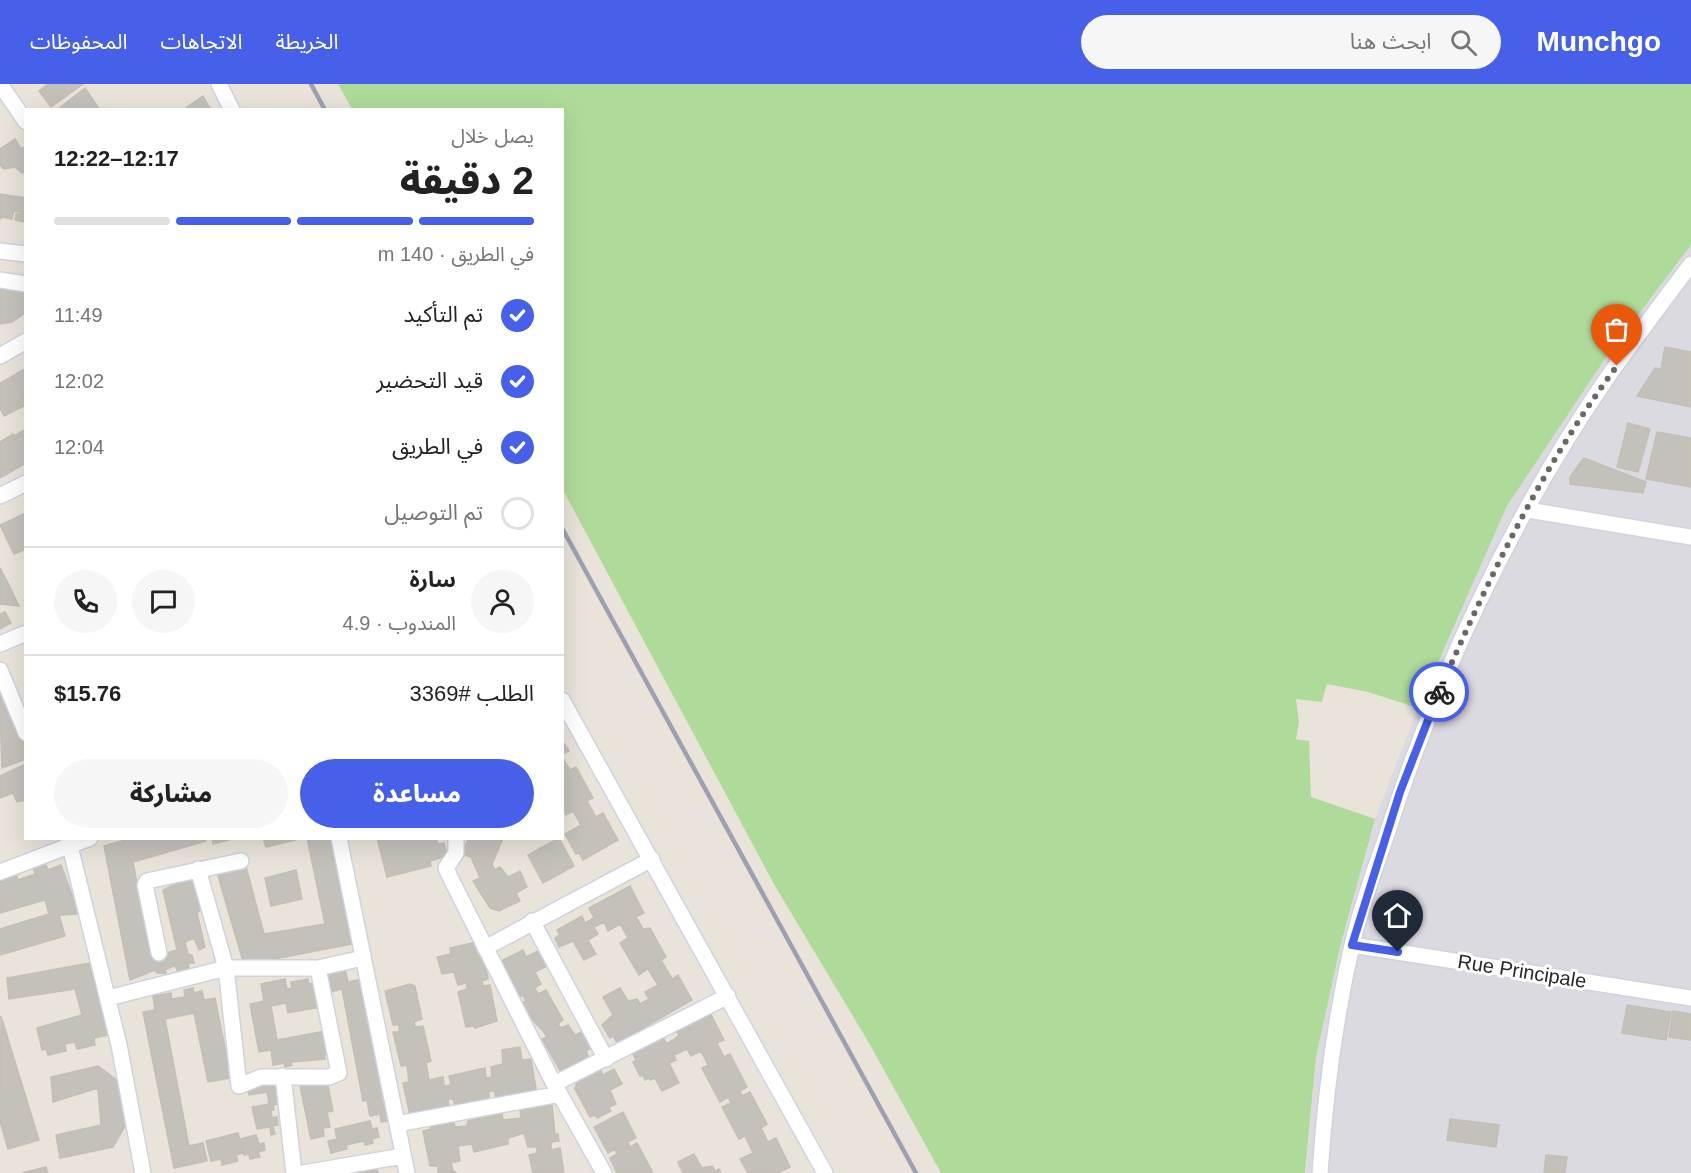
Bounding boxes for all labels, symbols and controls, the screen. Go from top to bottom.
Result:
search box [1081,15,1501,69]
icon: search [1447,26,1480,59]
text: Munchgo [1537,26,1661,57]
text: ابحث هنا [1350,29,1432,54]
text: المحفوظات [30,30,127,53]
text: الاتجاهات [160,30,242,53]
text: الخريطة [275,30,338,53]
text: يصل خلال [451,125,534,147]
text: 12:17–12:22 [54,146,179,171]
text: 2 دقيقة [400,159,534,202]
text: في الطريق · 140 m [378,243,534,265]
icon: check [501,299,534,332]
text: تم التأكيد [403,302,483,327]
text: 11:49 [54,304,103,326]
pin [1591,304,1642,366]
icon: bag [1600,313,1633,346]
icon: check [501,365,534,398]
text: قيد التحضير [376,368,483,393]
text: 12:02 [54,370,104,392]
icon: check [501,431,534,464]
text: في الطريق [392,434,483,459]
text: 12:04 [54,436,104,458]
text: تم التوصيل [384,500,483,525]
text: سارة [410,567,456,592]
button: phone [54,570,117,633]
button: chat [132,570,195,633]
button: person [471,570,534,633]
text: المندوب · 4.9 [343,612,456,634]
courier [1409,662,1469,722]
icon: bike [1423,676,1456,709]
text: $15.76 [54,681,121,706]
text: الطلب #3369 [409,681,534,706]
button: مشاركة [54,759,288,828]
button: مساعدة [300,759,534,828]
pin [1372,890,1423,952]
icon: home [1381,899,1414,932]
street label: Rue Principale [1456,950,1588,992]

